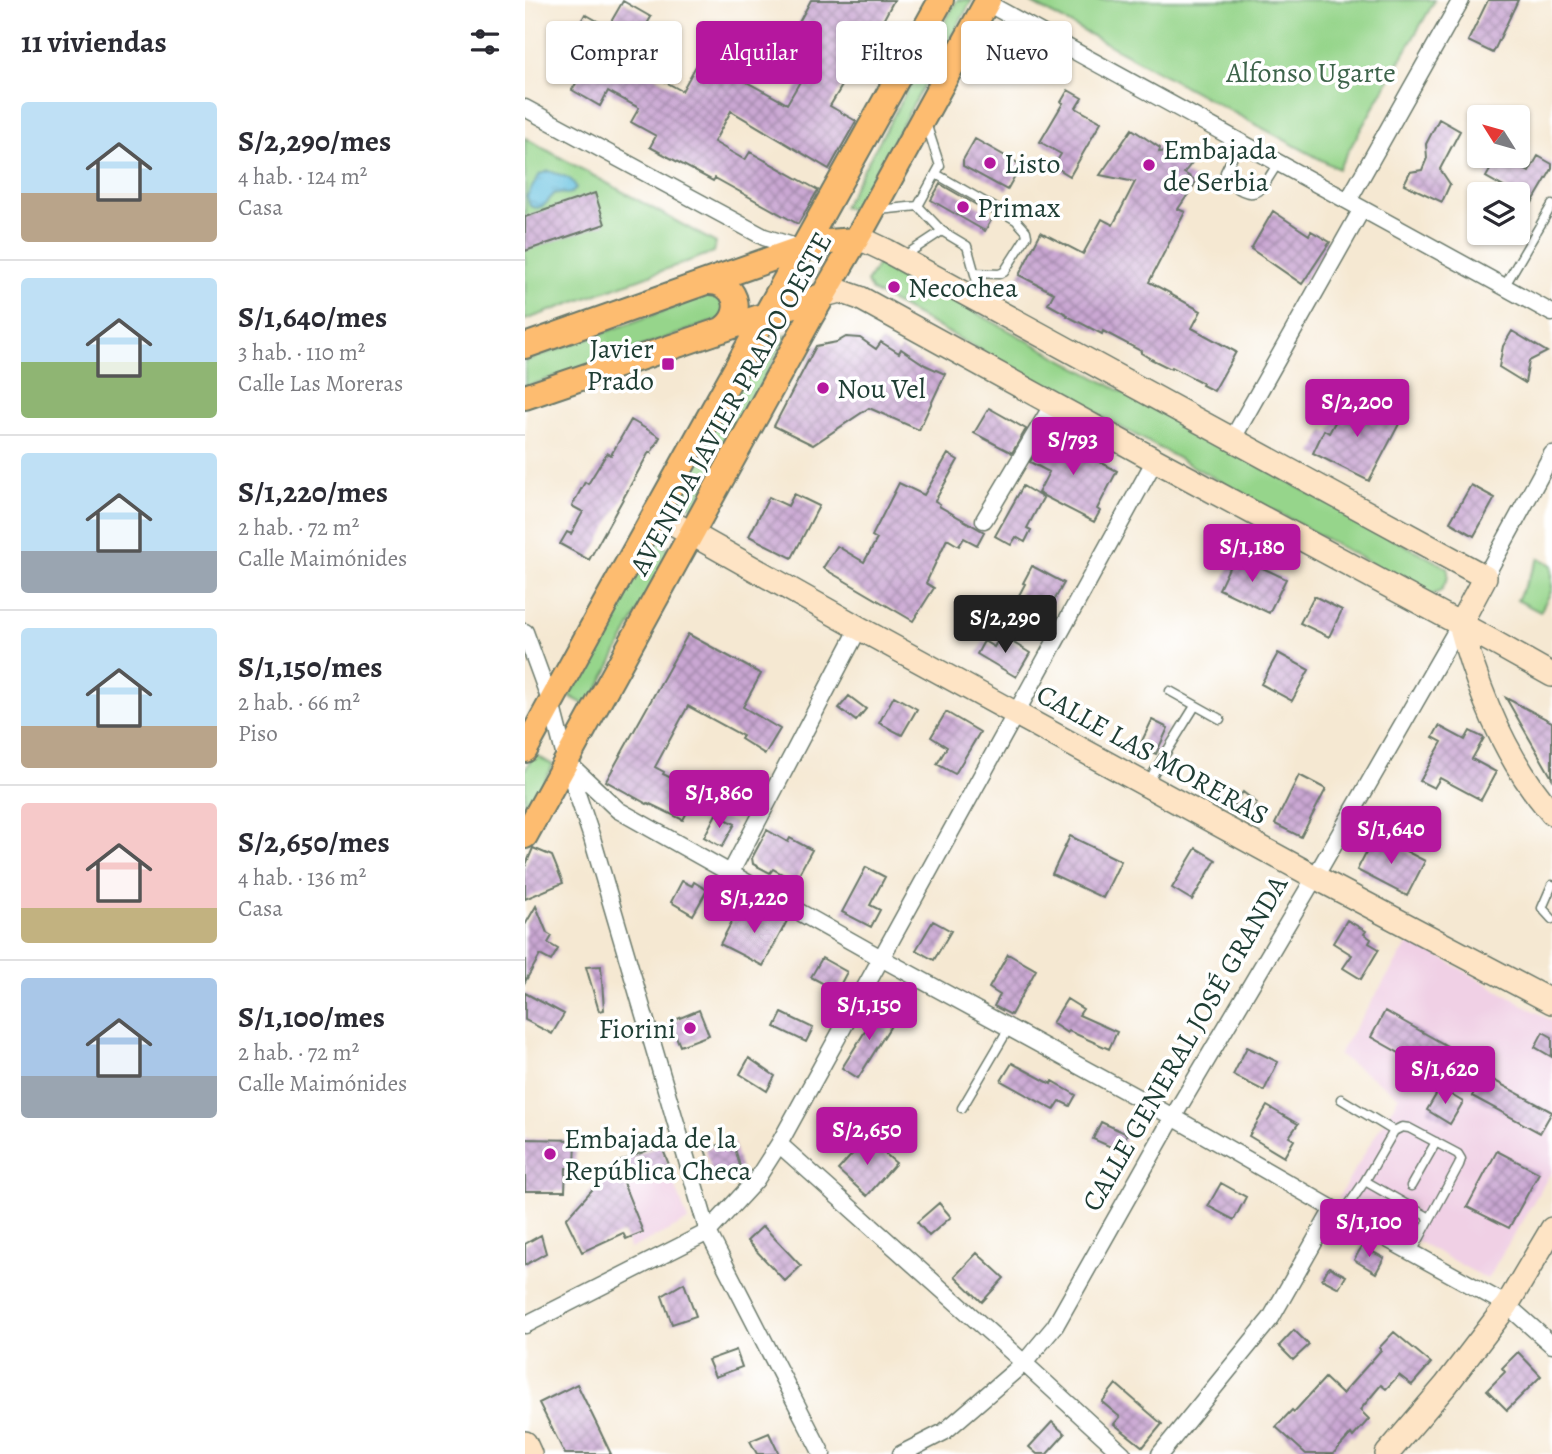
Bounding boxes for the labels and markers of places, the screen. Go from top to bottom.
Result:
place label: Embajada de Serbia [1163,131,1277,201]
place label: Listo [1004,145,1061,183]
marker: Listo [982,155,998,171]
marker: Embajada de Serbia [1141,157,1157,173]
place label: Primax [977,189,1061,227]
marker: Primax [955,199,971,215]
place label: Necochea [908,269,1018,307]
marker: Necochea [886,279,902,295]
place label: Javier Prado [586,330,654,400]
marker: Javier Prado [660,356,676,372]
place label: Nou Vel [837,370,926,408]
marker: Nou Vel [815,380,831,396]
pin: S/2,200 [1292,380,1422,439]
pin: S/793 [1024,418,1122,477]
pin: S/1,180 [1187,524,1317,584]
pin: S/2,290 [940,596,1070,655]
pin: S/1,860 [654,770,784,830]
pin: S/1,640 [1326,806,1456,866]
pin: S/1,220 [689,876,819,935]
pin: S/1,150 [804,982,934,1042]
place label: Fiorini [599,1010,676,1048]
marker: Fiorini [682,1020,698,1036]
pin: S/1,620 [1380,1046,1510,1106]
pin: S/2,650 [802,1108,932,1167]
place label: Embajada de la República Checa [564,1120,752,1190]
marker: Embajada de la República Checa [542,1146,558,1162]
pin: S/1,100 [1304,1200,1434,1259]

